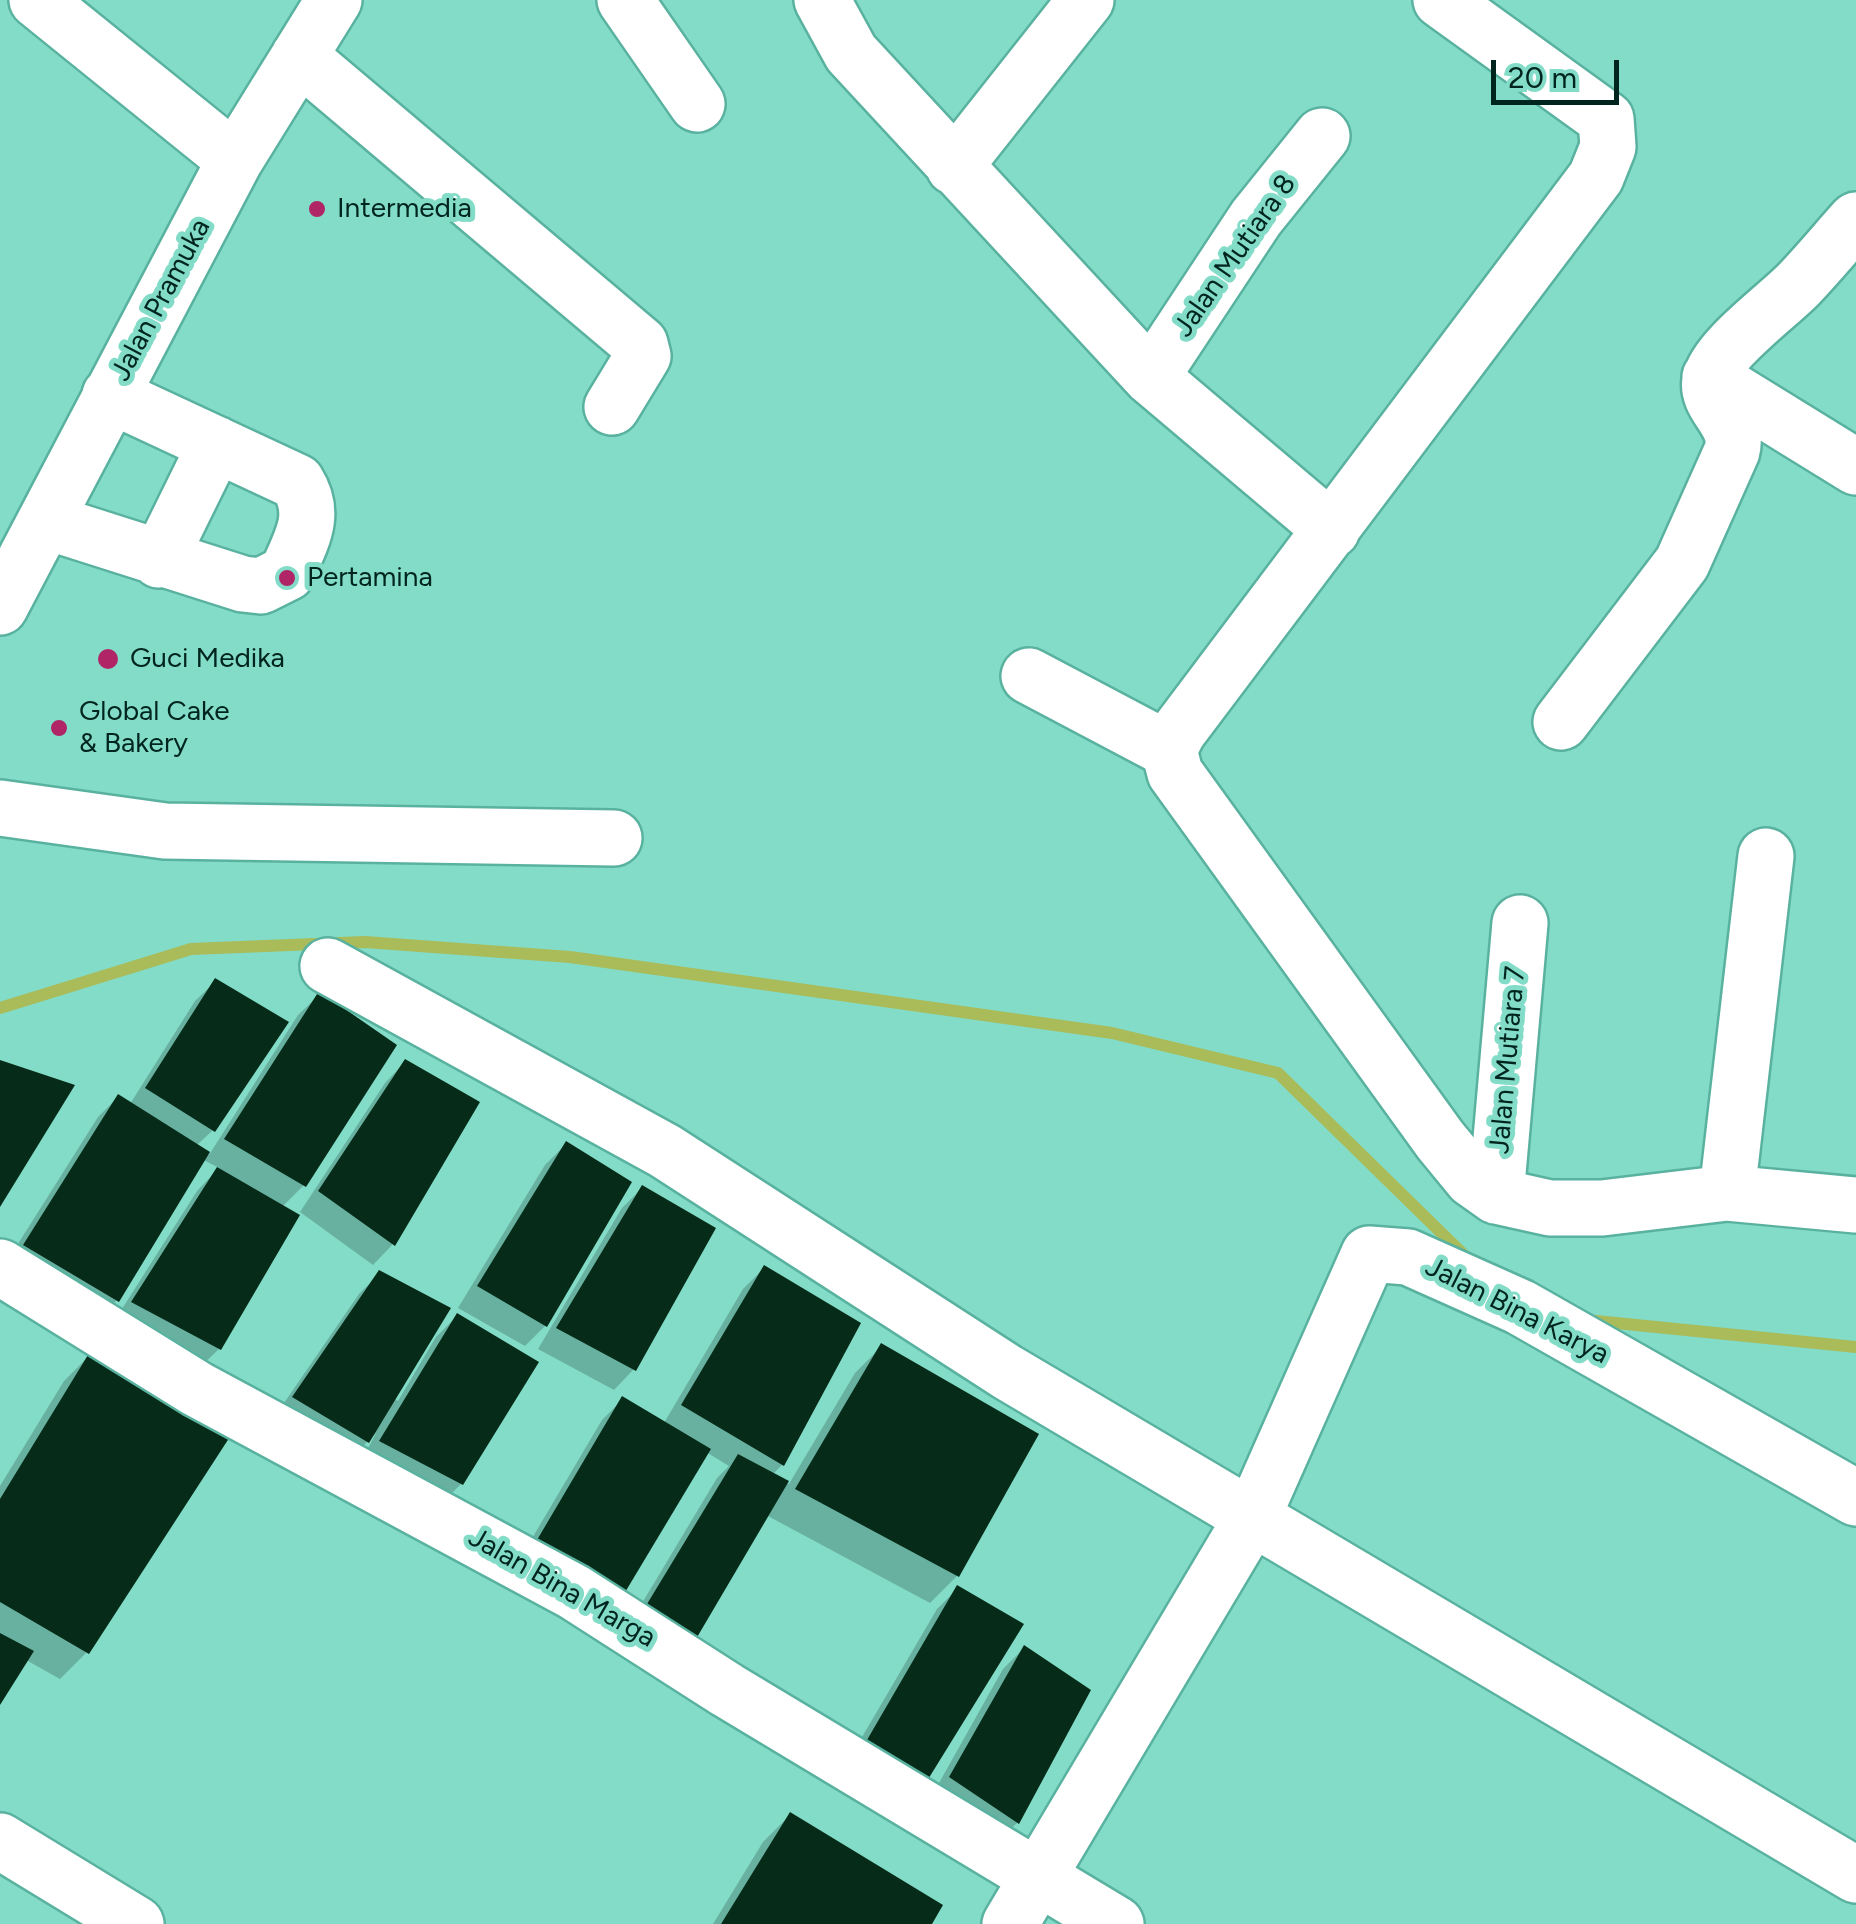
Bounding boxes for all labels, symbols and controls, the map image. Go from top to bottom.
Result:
scale bar [1496,40,1624,102]
text: 20 m [1508,59,1577,96]
street label: Jalan Mutiara 8 [1167,168,1303,344]
place label: Intermedia [337,192,472,226]
marker: Intermedia [306,198,328,220]
street label: Jalan Pramuka [104,213,218,387]
place label: Pertamina [307,561,433,595]
marker: Pertamina [276,567,298,589]
place label: Guci Medika [130,642,285,676]
marker: Guci Medika [95,646,121,672]
place label: Global Cake & Bakery [79,695,229,761]
marker: Global Cake & Bakery [48,717,70,739]
street label: Jalan Mutiara 7 [1483,965,1533,1155]
street label: Jalan Bina Karya [1420,1250,1614,1372]
street label: Jalan Bina Marga [463,1521,661,1655]

